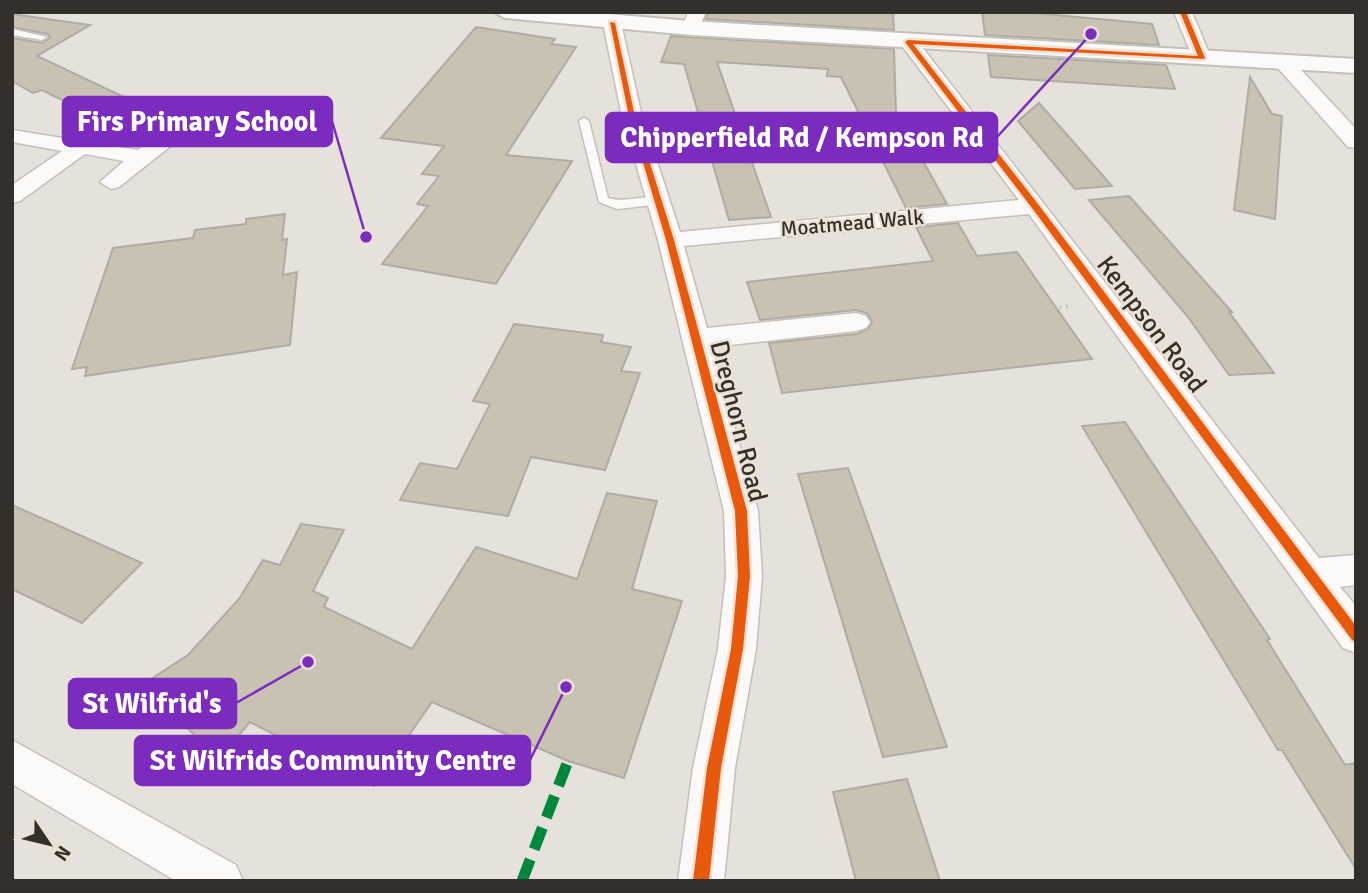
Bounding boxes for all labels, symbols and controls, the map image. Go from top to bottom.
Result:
callout: Firs Primary School [63,97,332,146]
text: Firs Primary School [77,105,317,139]
callout: Chipperfield Rd / Kempson Rd [606,113,997,162]
text: Chipperfield Rd / Kempson Rd [620,121,984,155]
street label: Moatmead Walk [779,204,925,242]
street label: Kempson Road [1089,250,1213,399]
street label: Dreghorn Road [702,337,774,505]
callout: St Wilfrid's [69,679,236,728]
text: St Wilfrid's [82,687,222,721]
callout: St Wilfrids Community Centre [135,736,530,785]
text: St Wilfrids Community Centre [150,744,516,778]
north arrow [14,809,84,879]
text: N [48,841,76,865]

